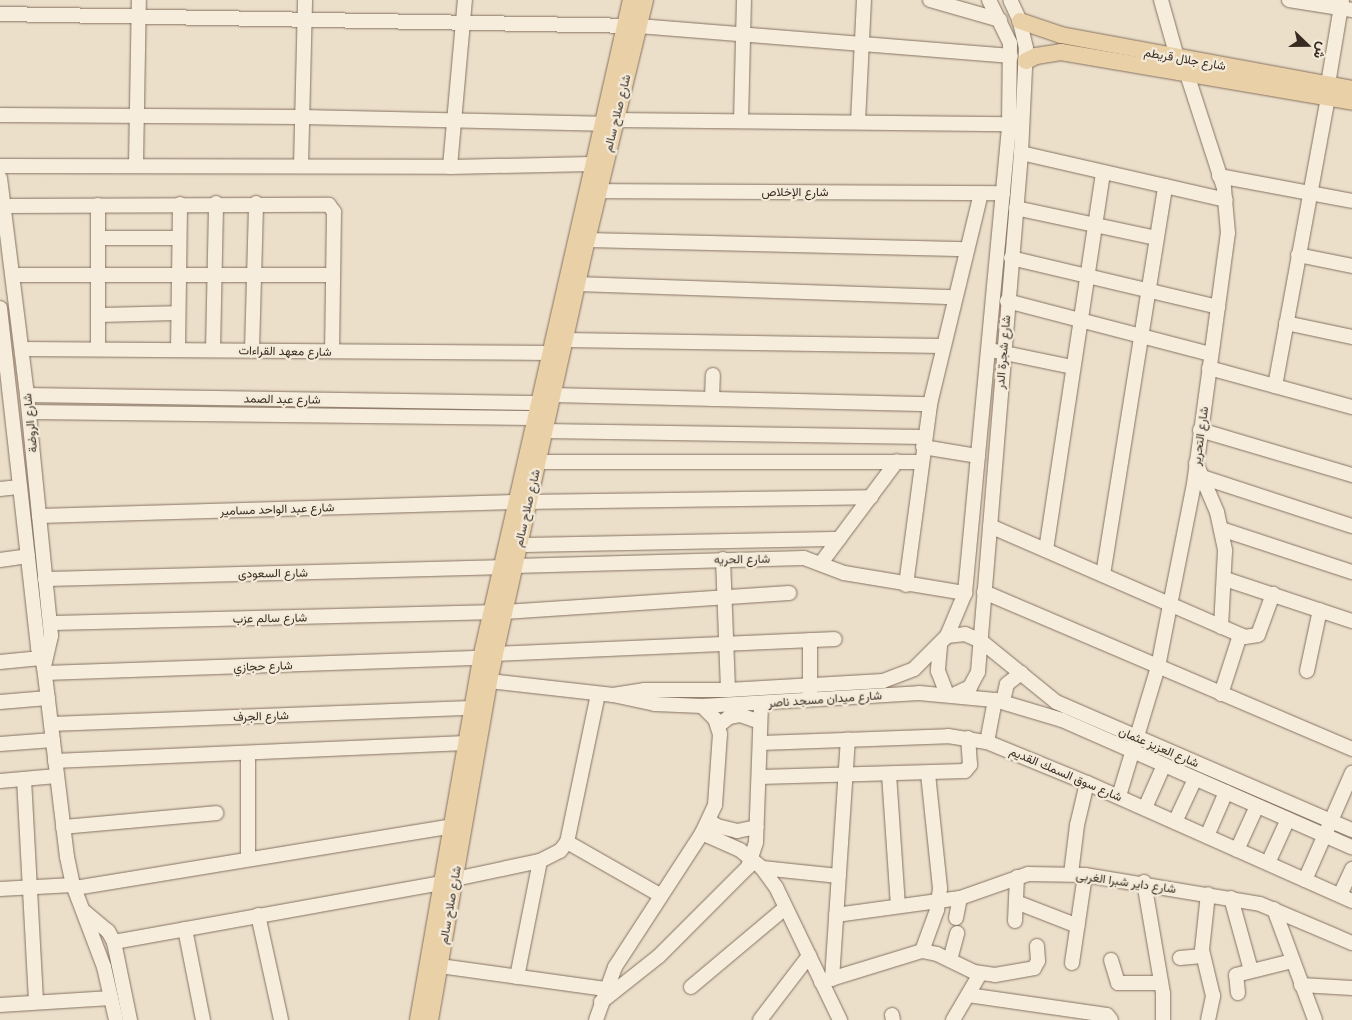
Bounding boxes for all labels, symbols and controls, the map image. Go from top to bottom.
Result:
north arrow [1282,20,1332,70]
text: ش [1309,39,1333,62]
street label: شارع جلال قريطم [1143,45,1227,73]
street label: شارع صلاح سالم [600,73,634,153]
street label: شارع الإخلاص [761,185,829,199]
street label: شارع شجرة الدر [993,314,1013,390]
street label: شارع معهد القراءات [238,343,332,359]
street label: شارع عبد الصمد [243,391,321,407]
street label: شارع الروضة [20,393,40,453]
street label: شارع التحرير [1189,406,1211,466]
street label: شارع صلاح سالم [511,468,543,548]
street label: شارع عبد الواحد مسامير [220,500,334,518]
street label: شارع الحريه [714,551,770,567]
street label: شارع السعودى [238,565,308,581]
street label: شارع سالم عزب [233,610,307,626]
street label: شارع حجازي [233,658,293,674]
street label: شارع ميدان مسجد ناصر [768,688,882,710]
street label: شارع الجرف [233,708,289,724]
street label: شارع العزيز عثمان [1117,724,1201,770]
street label: شارع سوق السمك القديم [1008,744,1124,804]
street label: شارع صلاح سالم [436,865,464,945]
street label: شارع داير شبرا الغربى [1075,868,1177,896]

